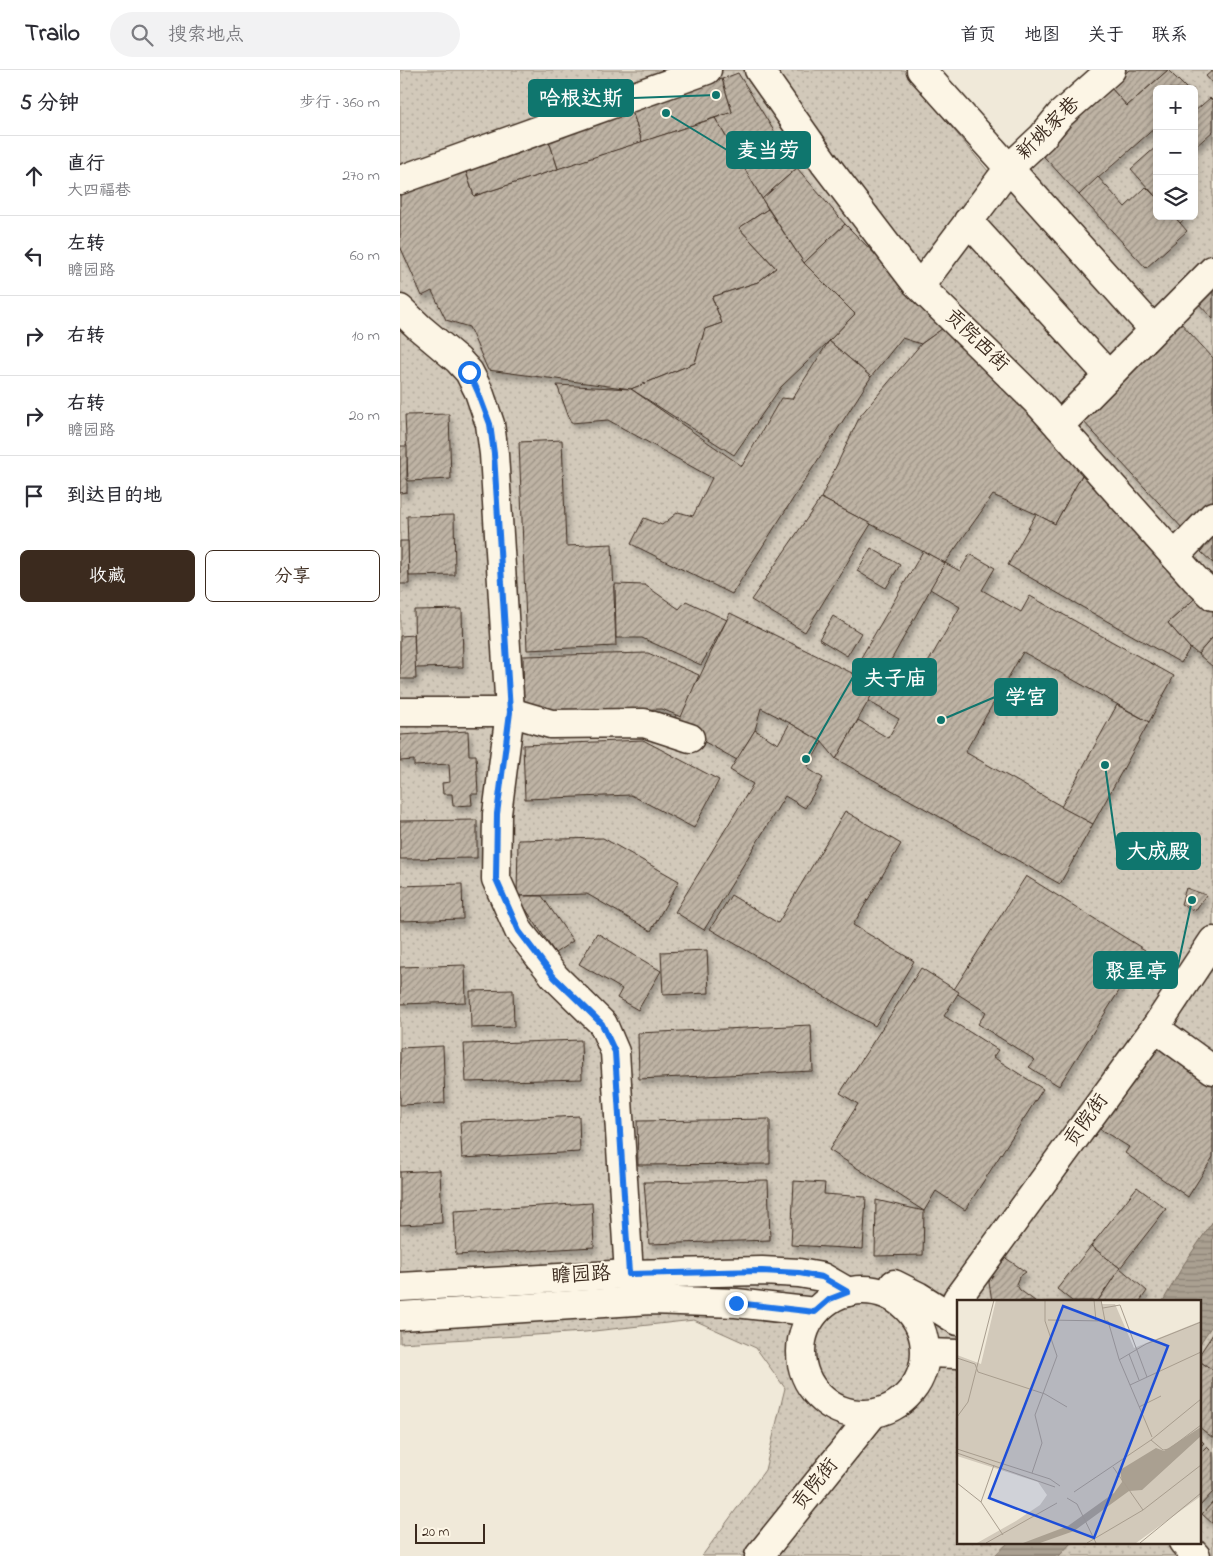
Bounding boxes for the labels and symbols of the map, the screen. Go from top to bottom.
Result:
callout: 哈根达斯 [529,80,633,116]
text: 哈根达斯 [539,85,623,115]
street label: 新姚家巷 [1010,90,1088,168]
callout: 麦当劳 [727,132,810,168]
text: 麦当劳 [737,137,800,167]
street label: 贡院西街 [937,303,1015,379]
route start [458,361,481,384]
callout: 夫子庙 [853,659,936,695]
text: 夫子庙 [864,665,927,695]
callout: 学宫 [995,679,1057,715]
text: 学宫 [1005,684,1047,714]
callout: 大成殿 [1117,833,1200,869]
text: 大成殿 [1127,838,1190,868]
callout: 聚星亭 [1094,952,1177,988]
text: 聚星亭 [1105,958,1168,988]
street label: 贡院街 [1058,1088,1116,1154]
street label: 瞻园路 [550,1260,613,1292]
route end [725,1292,748,1315]
inset map [957,1300,1200,1544]
street label: 贡院街 [786,1453,846,1517]
scale bar [415,1521,485,1544]

